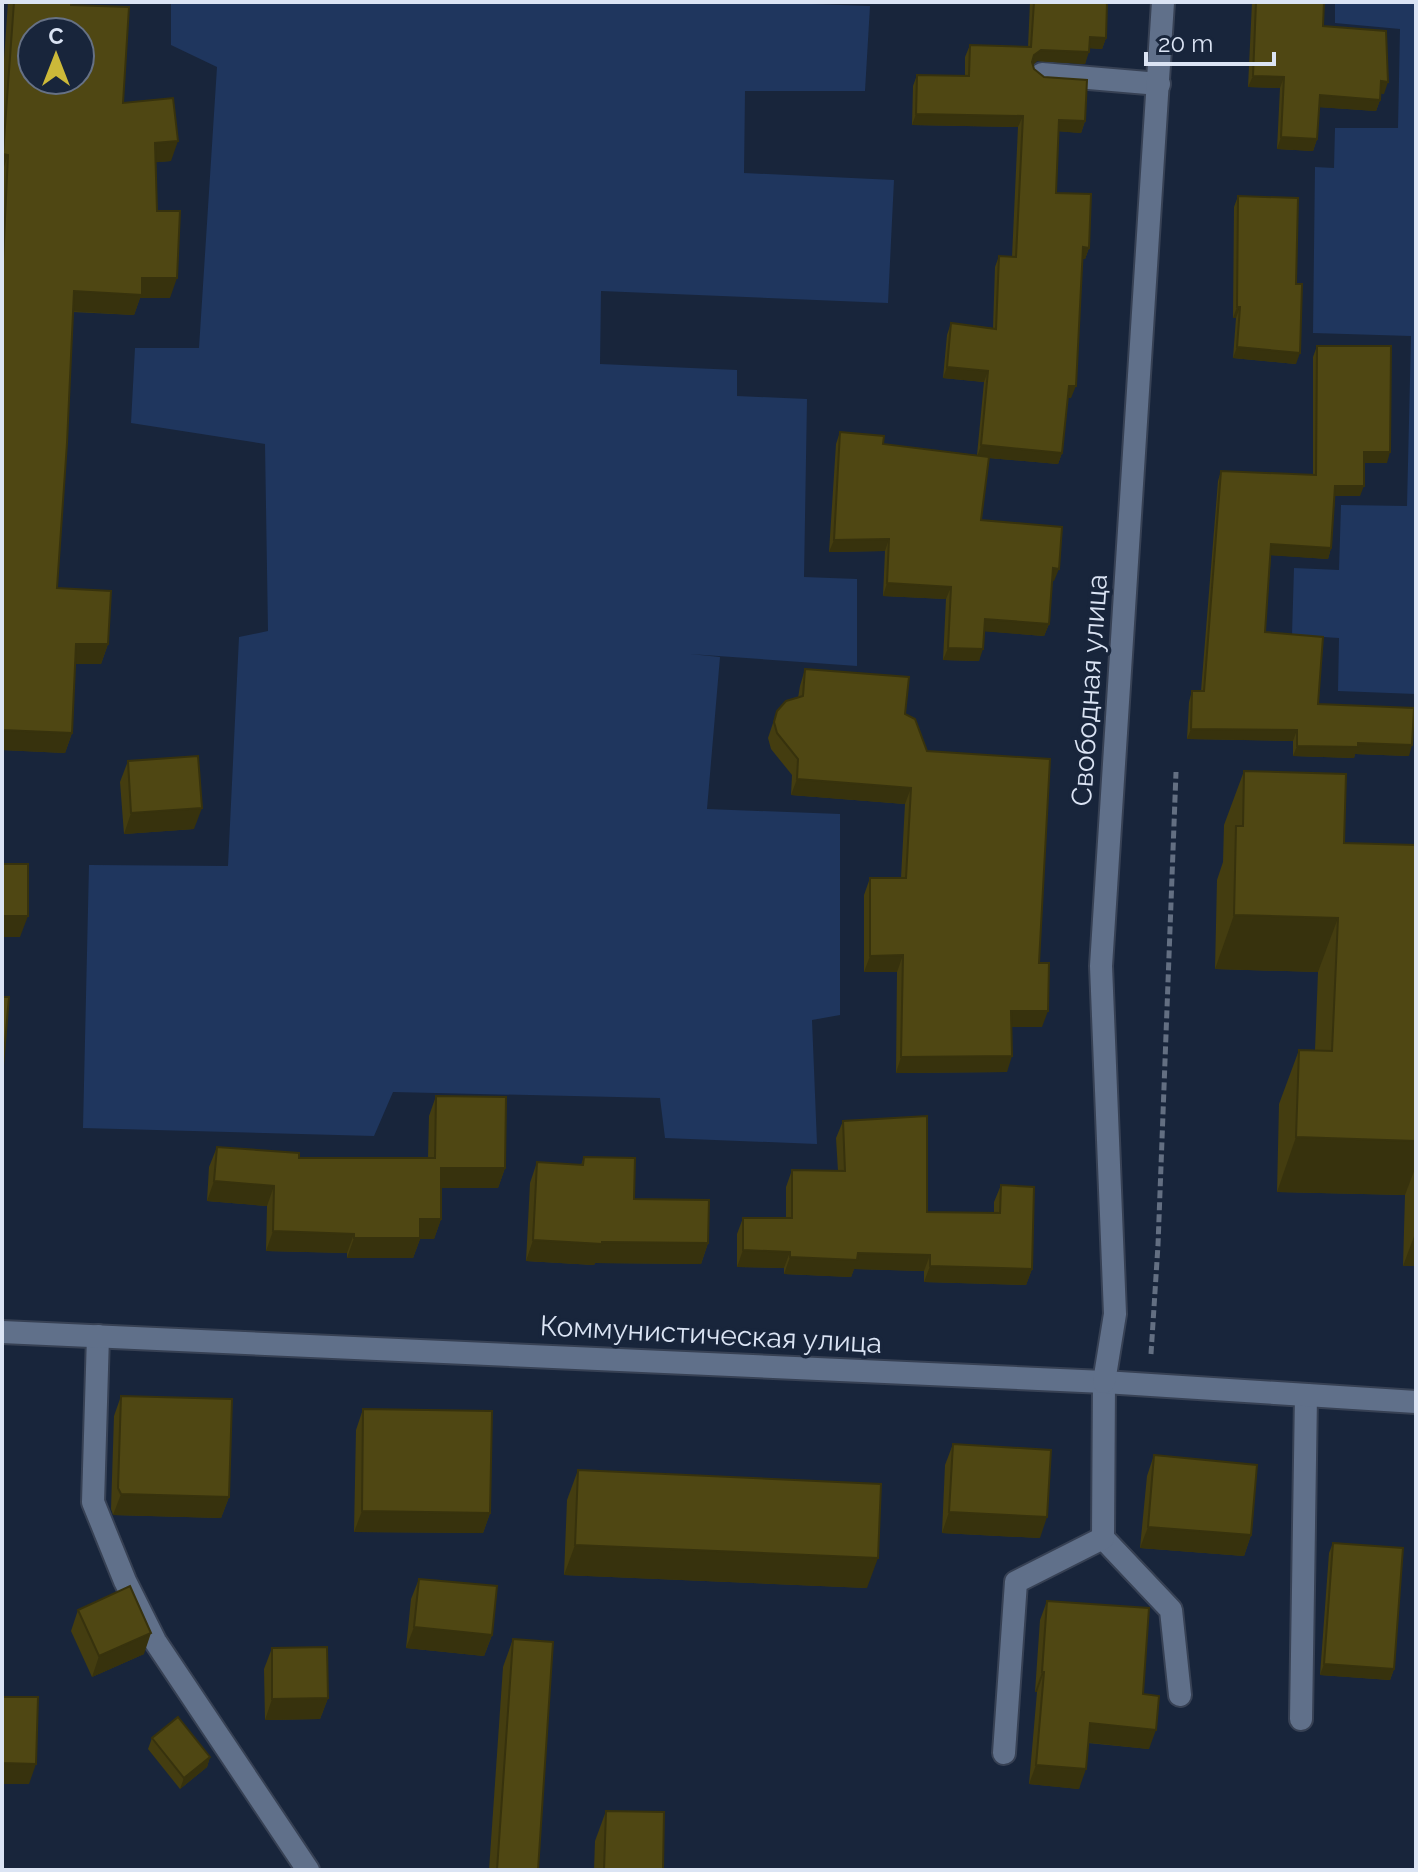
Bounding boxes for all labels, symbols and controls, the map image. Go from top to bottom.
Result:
north arrow [16,16,96,96]
scale bar [1146,16,1274,66]
text: С [48,23,64,49]
text: 20 m [1158,29,1213,58]
street label: Свободная улица [1065,573,1114,807]
street label: Коммунистическая улица [539,1309,883,1360]

